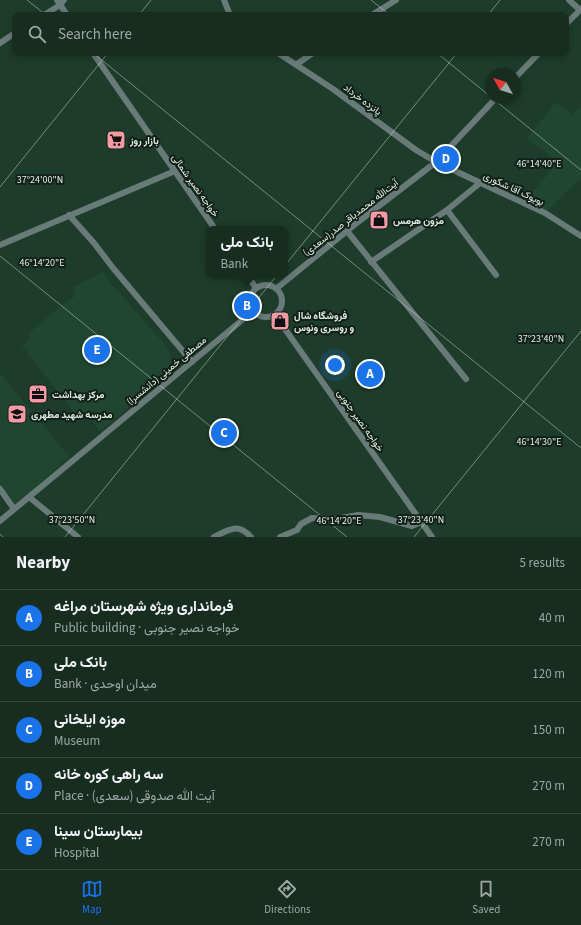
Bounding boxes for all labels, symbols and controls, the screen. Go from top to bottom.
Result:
search box [12,12,569,56]
icon: search [26,23,48,45]
text: Search here [58,24,132,45]
north arrow [485,68,521,104]
street label: پانزده خرداد [340,81,384,119]
supermarket icon: بازار روز [105,129,127,151]
place label: بازار روز [129,134,159,148]
pin: D [433,144,459,174]
street label: خواجه نصیر شمالی [168,151,222,220]
text: 46°14'40"E [516,157,562,171]
street label: بویوک آقا شکوری [481,169,547,209]
text: 37°24'00"N [17,173,63,187]
street label: آیت‌الله محمدباقر صدر(سعدی) [300,176,402,260]
shop icon: مزون هرمس [368,209,390,231]
place label: مزون هرمس [393,214,445,228]
popup [206,226,288,278]
text: بانک ملی [220,232,274,253]
text: Bank [220,255,248,273]
text: 46°14'20"E [19,256,65,270]
pin: B [234,291,260,321]
place label: فروشگاه شال و روسری ونوس [294,309,354,335]
shop icon: فروشگاه شال و روسری ونوس [269,310,291,332]
text: 37°23'40"N [518,332,564,346]
street label: مصطفی خمینی (دانشسرا) [124,333,210,408]
pin: E [84,335,110,365]
your location [325,355,345,375]
pin: A [357,359,383,389]
office icon: مرکز بهداشت [27,383,49,405]
street label: خواجه نصیر جنوبی [333,386,387,455]
place label: مرکز بهداشت [52,388,105,402]
school or university icon: مدرسه شهید مطهری [6,403,28,425]
place label: مدرسه شهید مطهری [31,408,113,422]
pin: C [211,418,237,448]
text: 46°14'30"E [516,435,562,449]
text: 37°23'50"N [49,513,95,527]
text: 37°23'40"N [398,513,444,527]
text: 46°14'20"E [316,514,362,528]
text: Nearby [16,551,70,575]
text: 5 results [520,554,565,572]
text: فرمانداری ویژه شهرستان مراغه [54,596,234,617]
text: A [25,609,33,627]
text: 40 m [539,609,565,627]
text: Public building · خواجه نصیر جنوبی [54,619,240,637]
text: بانک ملی [54,652,107,673]
text: B [25,665,33,683]
text: 120 m [532,665,565,683]
text: Bank · میدان اوحدی [54,675,157,693]
text: موزه ایلخانی [54,709,126,730]
text: C [25,721,33,739]
text: 150 m [532,721,565,739]
text: Museum [54,732,100,750]
text: سه راهی کوره خانه [54,764,164,785]
text: D [25,777,33,795]
text: 270 m [532,777,565,795]
text: Place · آیت الله صدوقی (سعدی) [54,787,215,805]
text: بیمارستان سینا [54,821,143,842]
text: E [25,833,33,851]
text: 270 m [532,833,565,851]
text: Hospital [54,844,99,862]
tab: Map [81,878,103,917]
tab: Directions [264,878,311,917]
tab: Saved [472,878,500,917]

